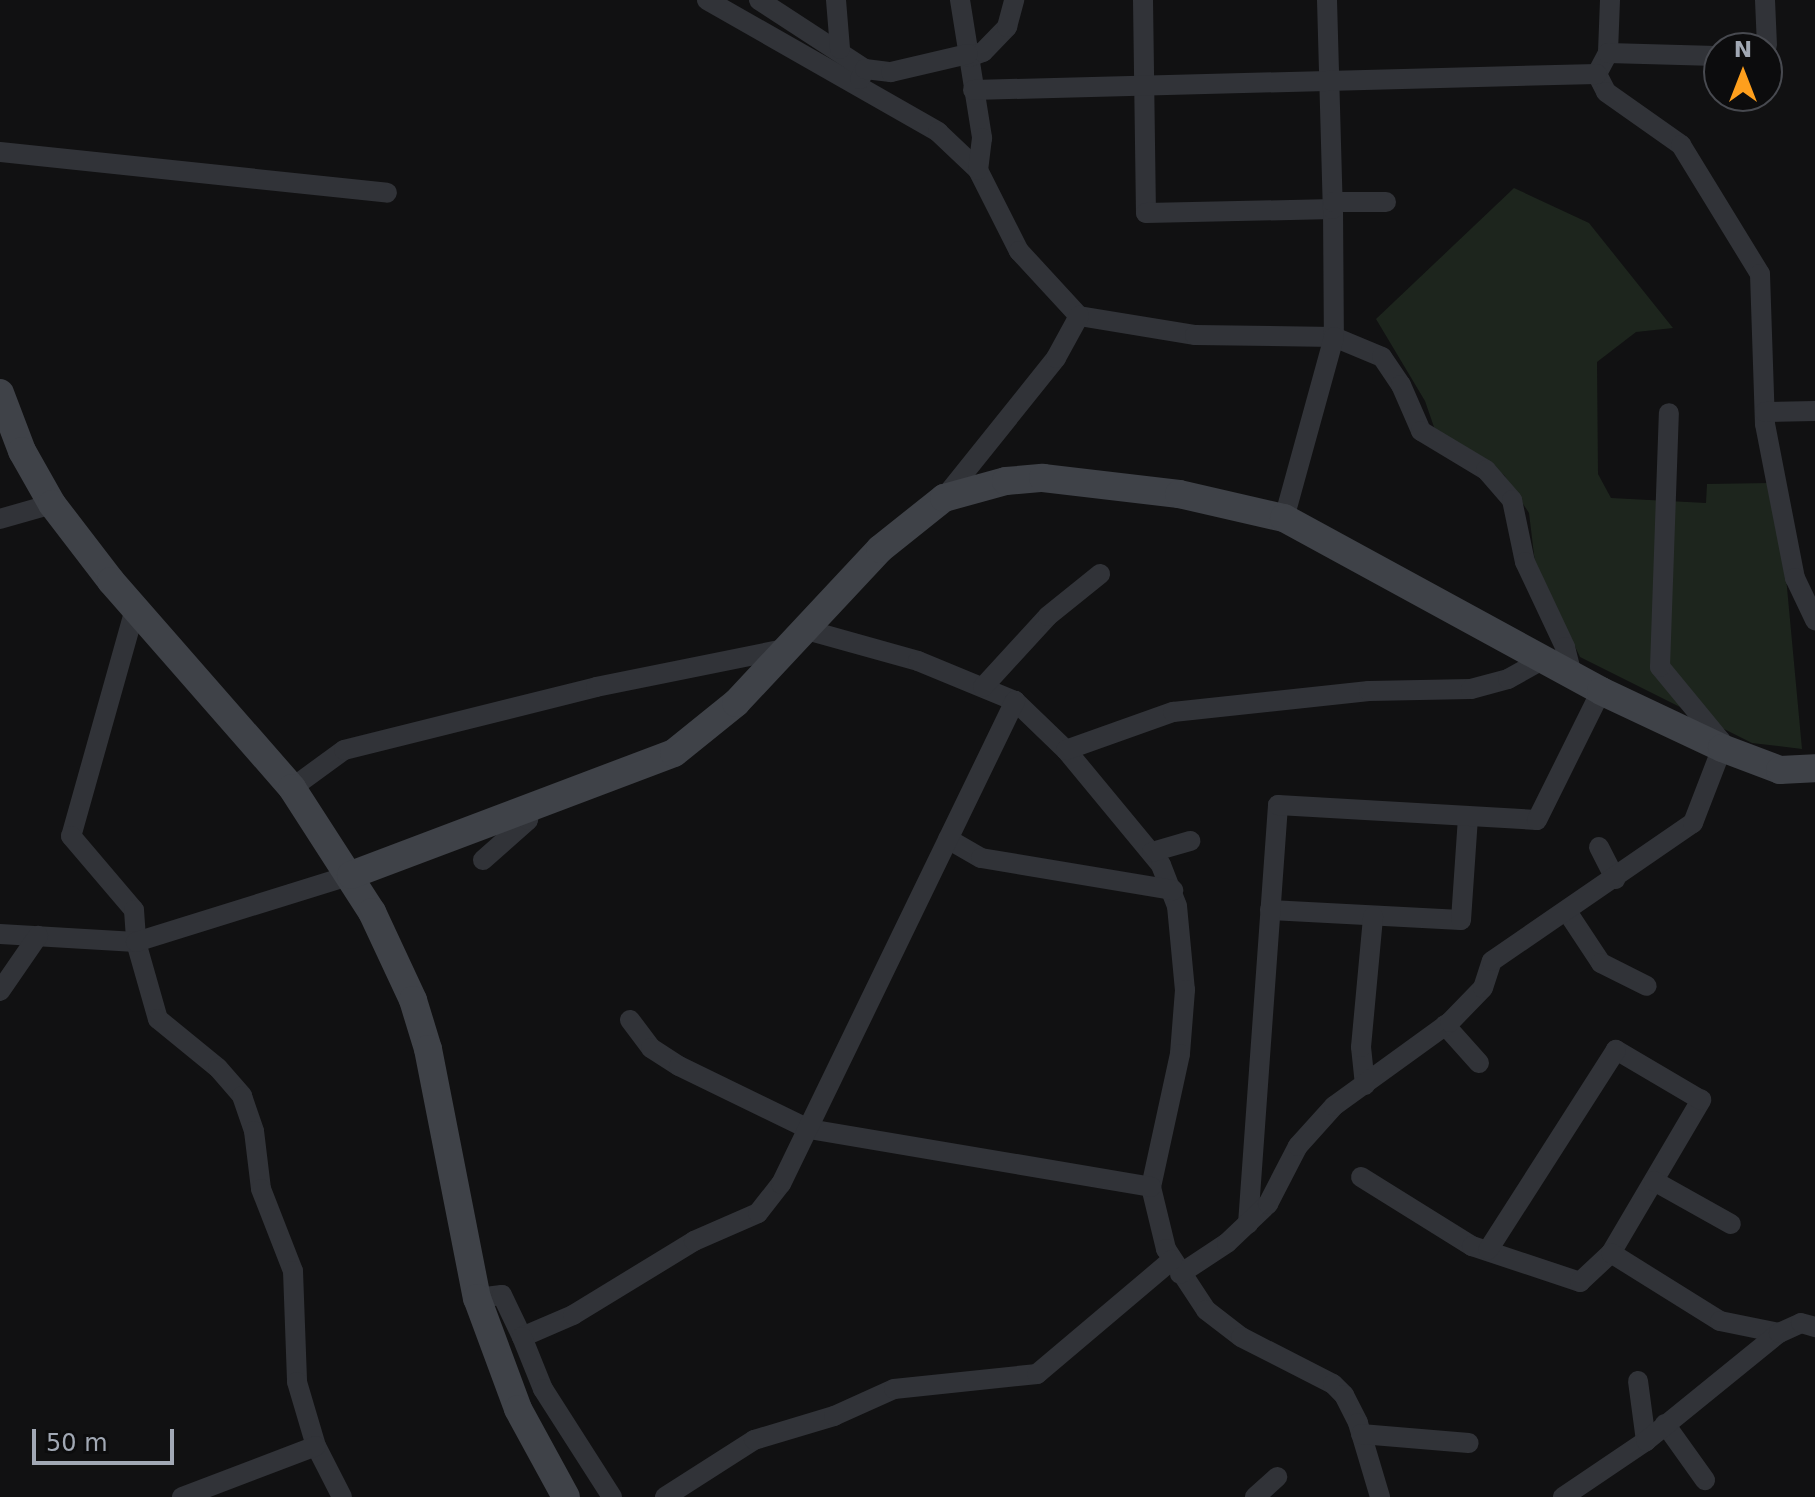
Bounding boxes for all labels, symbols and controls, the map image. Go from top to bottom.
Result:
north arrow [1703,32,1783,112]
text: N [1734,37,1752,62]
scale bar [36,1413,178,1463]
text: 50 m [46,1429,108,1457]

